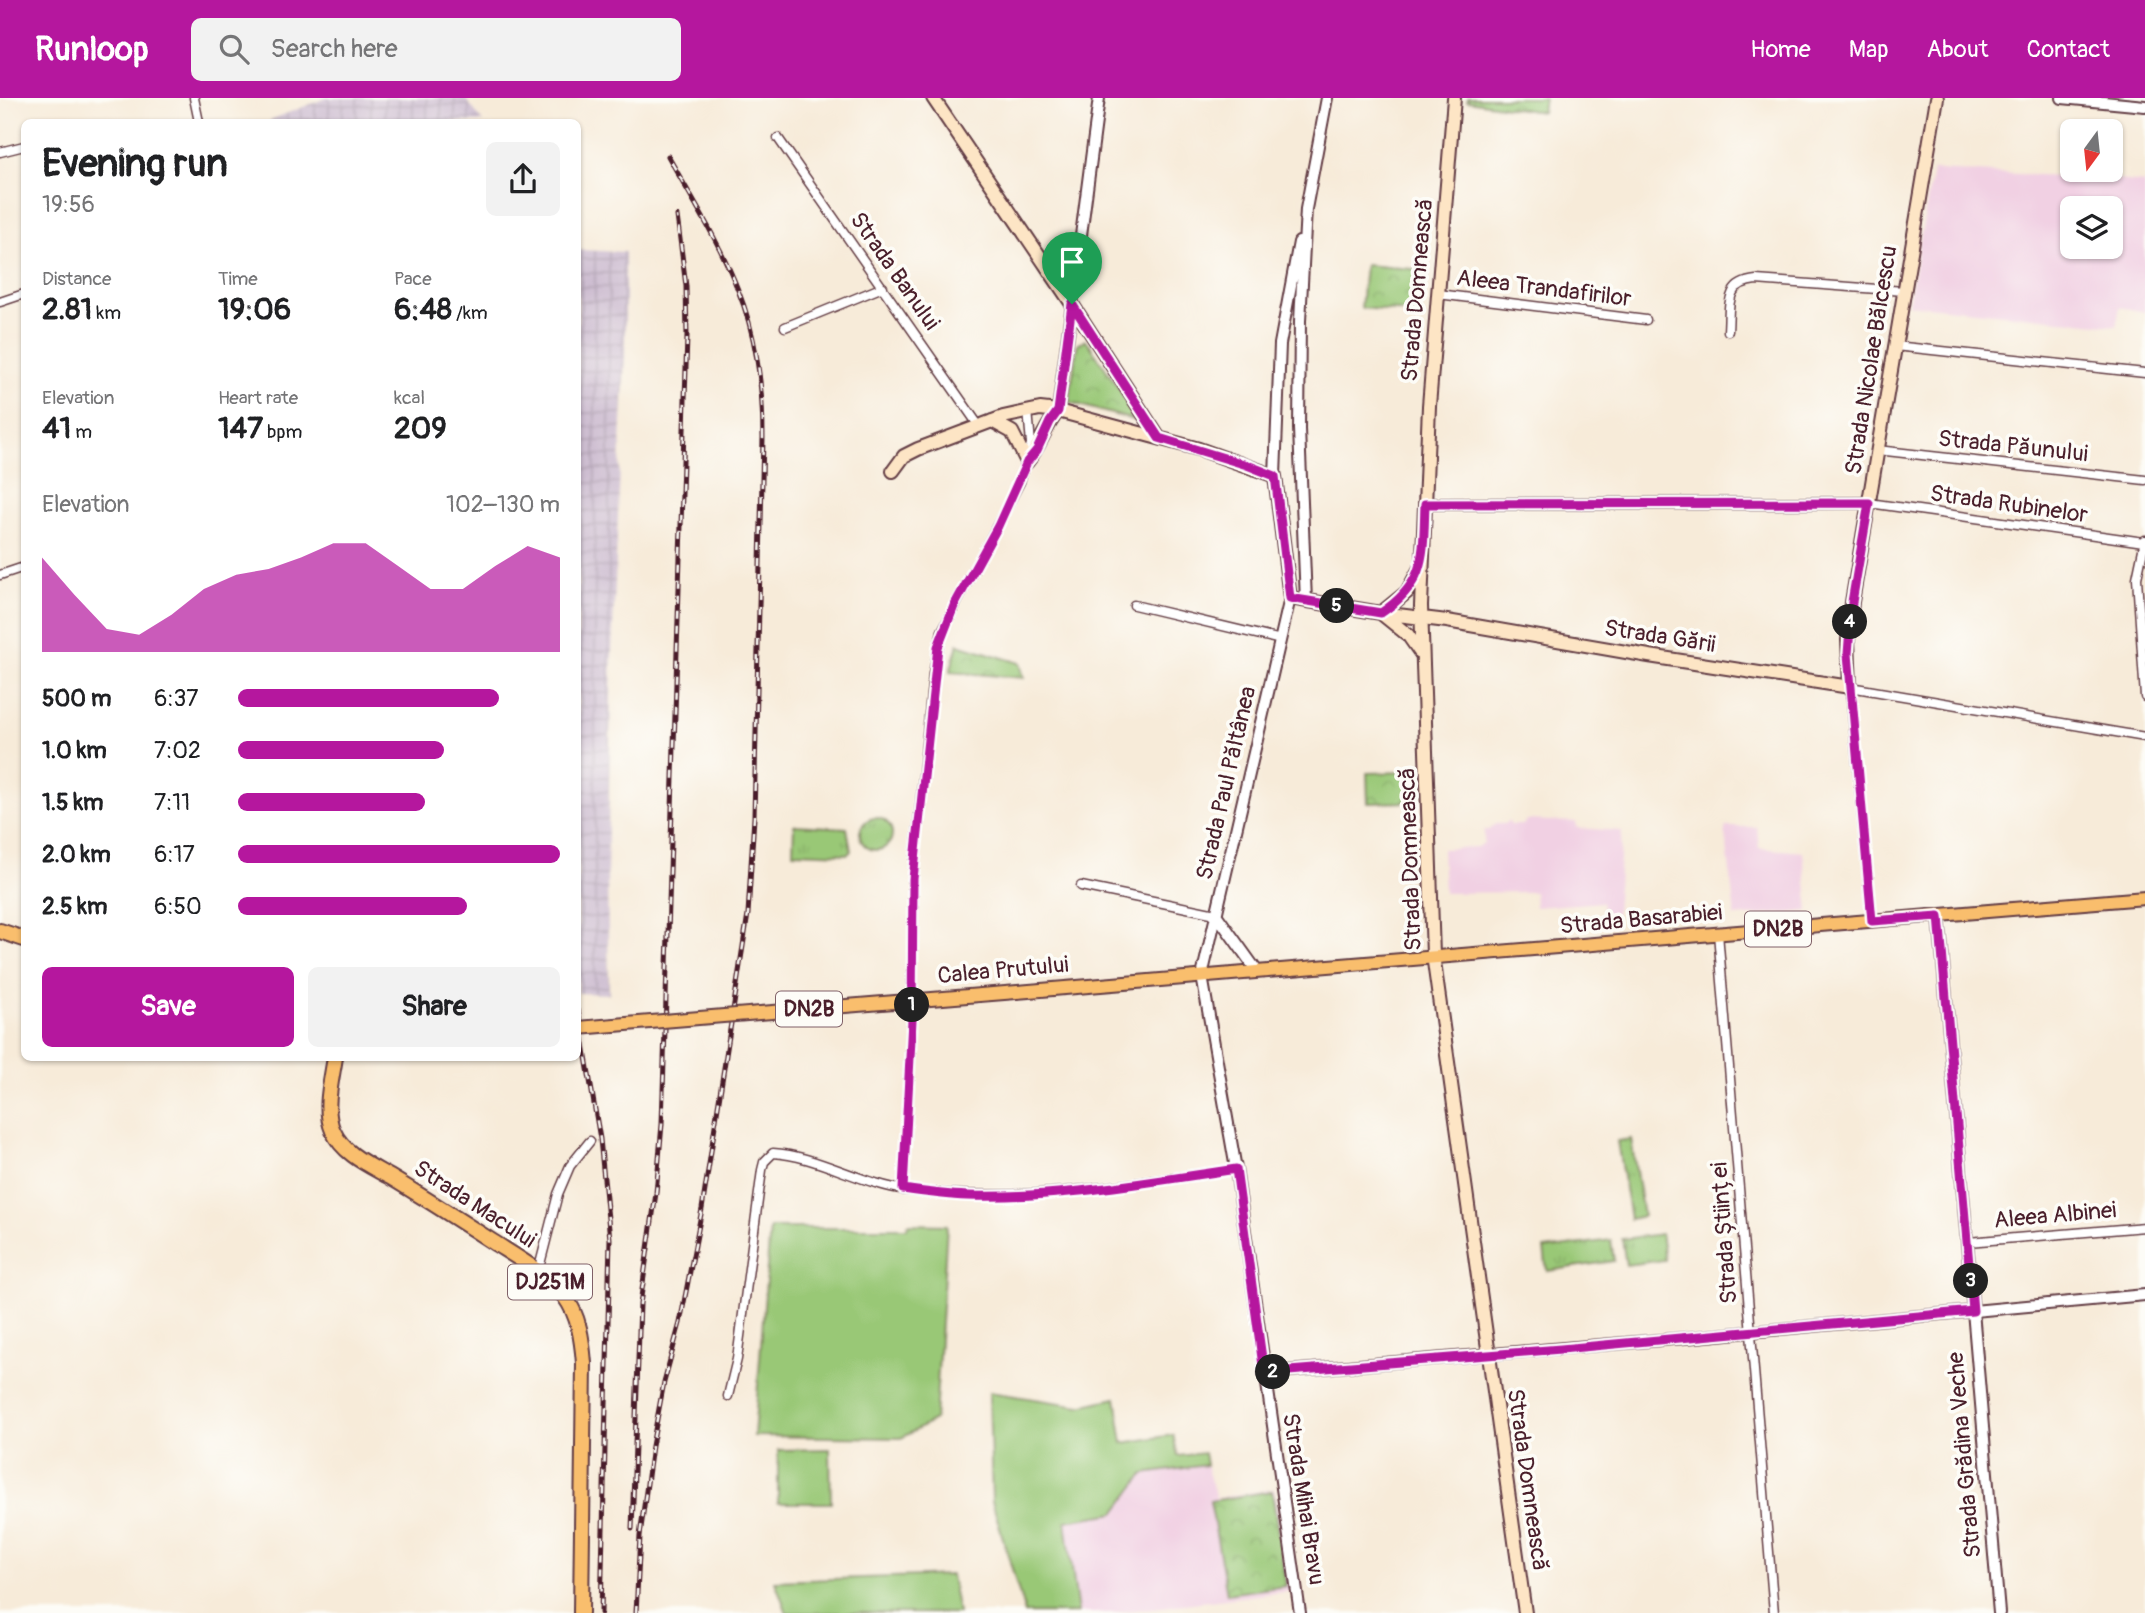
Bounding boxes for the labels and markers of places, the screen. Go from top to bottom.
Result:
pin [1042,232,1102,304]
pin: 5 [1320,588,1354,624]
pin: 4 [1832,604,1868,640]
pin: 1 [894,988,930,1023]
pin: 3 [1954,1264,1988,1298]
pin: 2 [1256,1354,1290,1390]

